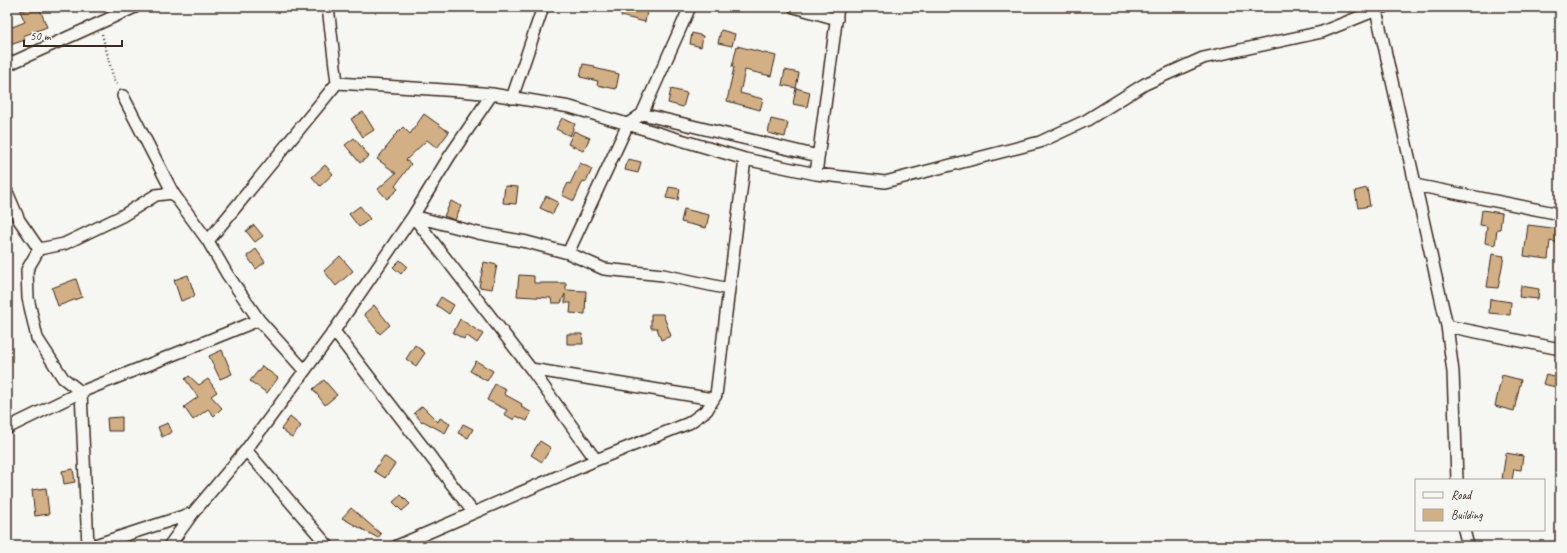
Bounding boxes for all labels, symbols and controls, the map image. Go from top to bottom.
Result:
scale bar [24,22,122,48]
text: 50 m [30,28,52,44]
legend [1415,479,1545,531]
text: Road [1451,487,1473,503]
text: Building [1451,507,1483,523]

